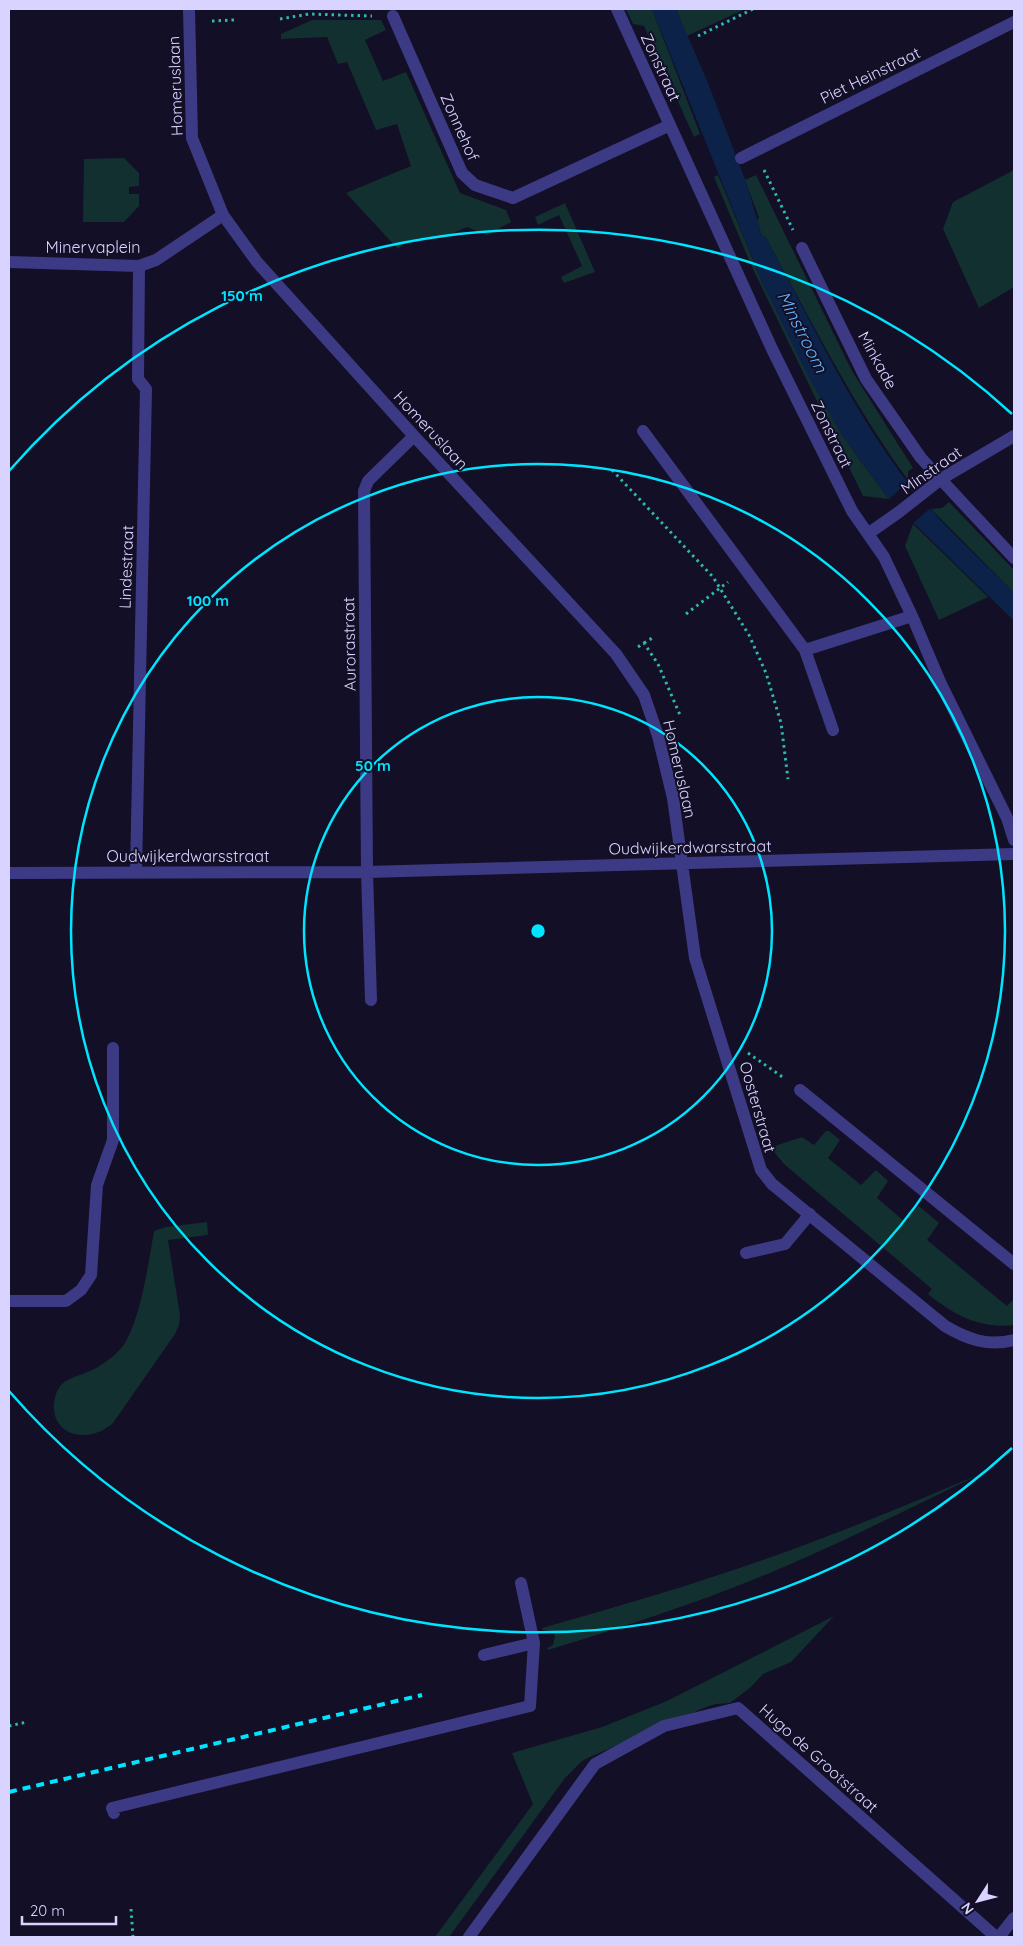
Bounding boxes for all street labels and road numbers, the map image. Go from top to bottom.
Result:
street label: Zonstraat [637,30,685,104]
street label: Homeruslaan [163,36,187,136]
street label: Piet Heinstraat [817,42,923,108]
street label: Zonnehof [436,90,484,164]
street label: Minervaplein [46,237,140,257]
street label: Minkade [854,328,902,392]
street label: Homeruslaan [390,387,472,473]
street label: Zonstraat [807,397,857,471]
street label: Minstraat [897,442,965,498]
street label: Lindestraat [115,525,137,609]
street label: Aurorastraat [338,597,360,691]
street label: Homeruslaan [659,718,701,820]
street label: Oudwijkerdwarsstraat [608,836,772,858]
street label: Oudwijkerdwarsstraat [107,846,269,866]
street label: Oosterstraat [735,1059,781,1155]
street label: Hugo de Grootstraat [755,1699,883,1817]

